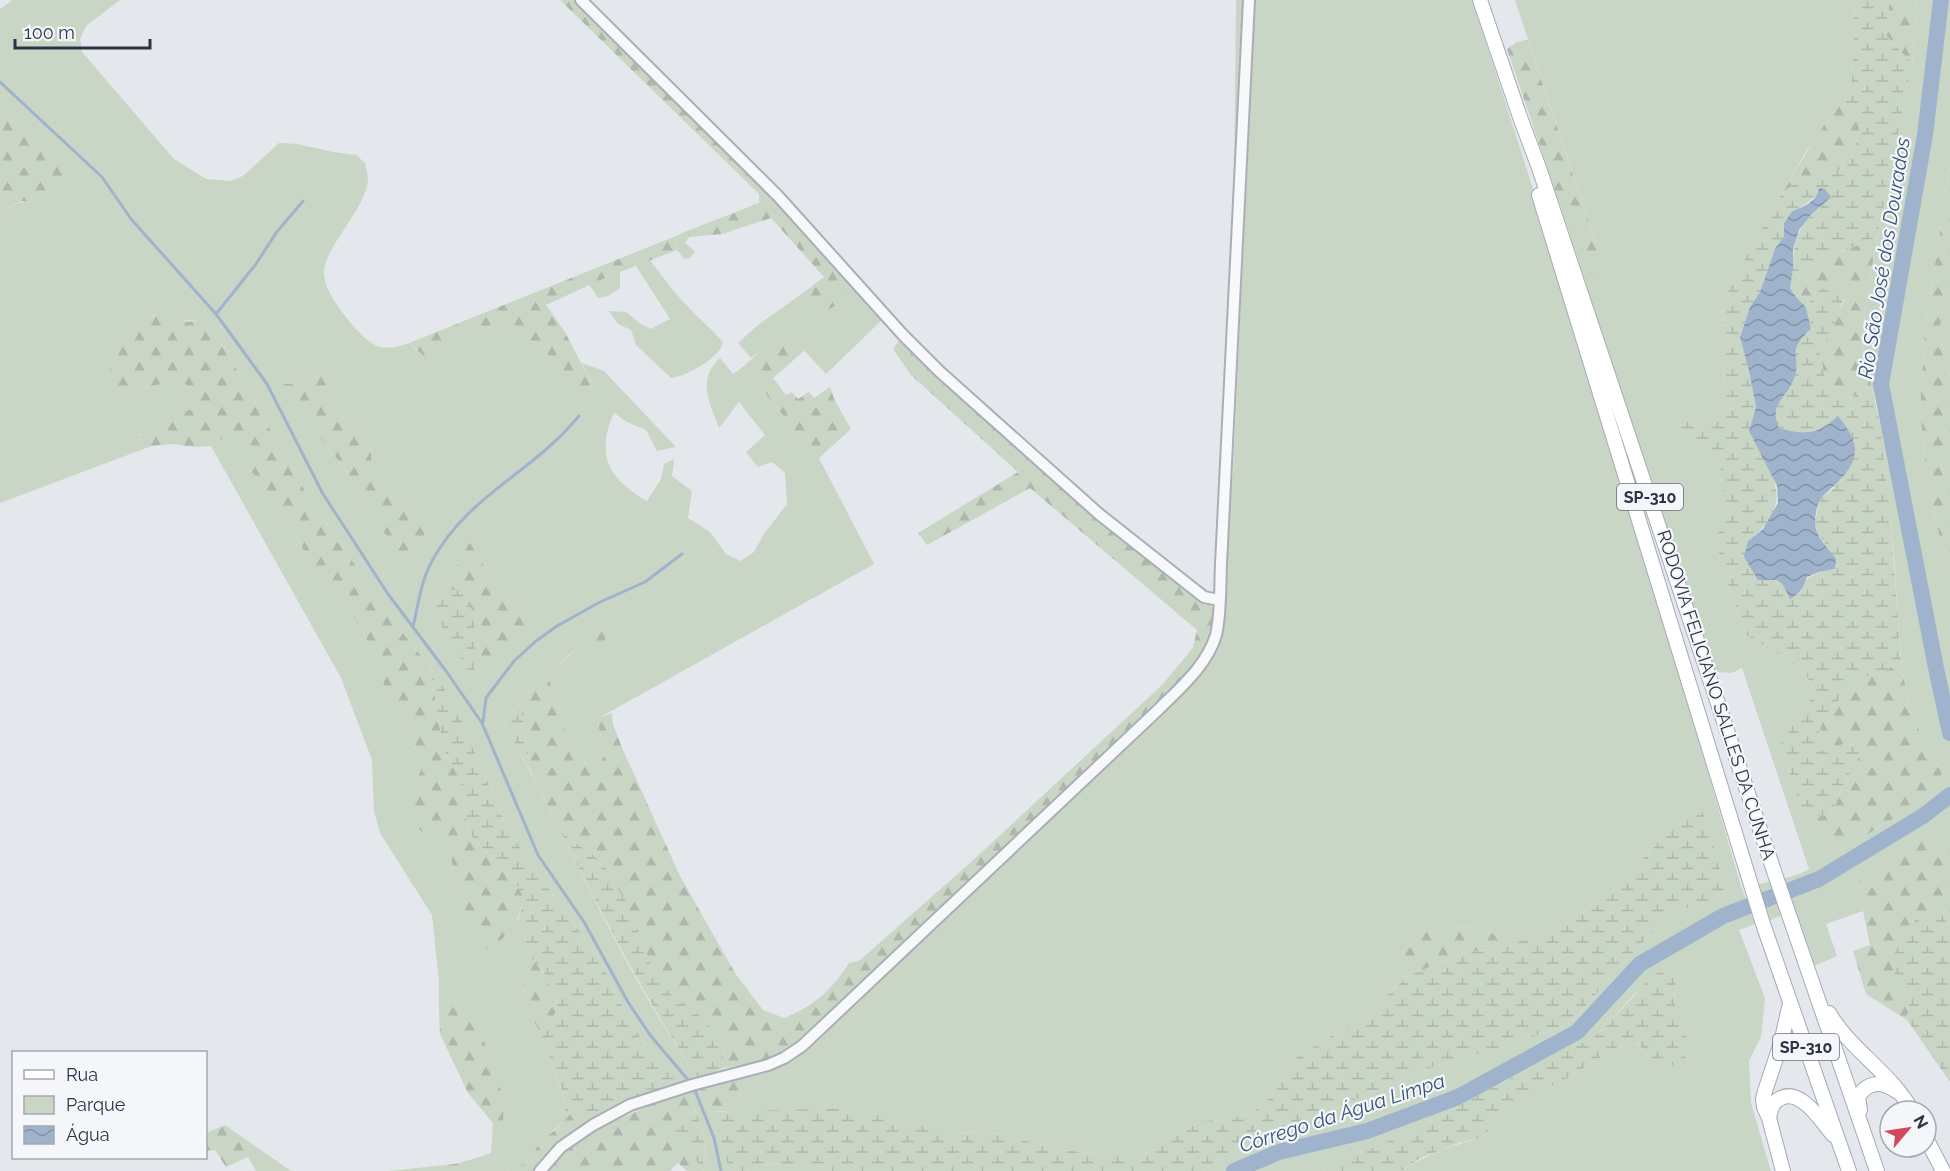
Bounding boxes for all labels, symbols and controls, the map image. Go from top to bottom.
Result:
scale bar [15,12,150,50]
text: 100 m [24,22,75,43]
water label: Rio São José dos Dourados [1853,135,1915,380]
road number: SP-310 [1617,484,1683,510]
street label: RODOVIA FELICIANO SALLES DA CUNHA [1653,527,1780,862]
road number: SP-310 [1773,1034,1839,1060]
legend [12,1051,207,1159]
text: Rua [66,1064,98,1085]
water label: Córrego da Água Limpa [1236,1068,1448,1158]
text: Parque [66,1094,126,1115]
north arrow [1878,1099,1938,1159]
text: N [1909,1112,1932,1132]
text: Água [66,1123,110,1145]

